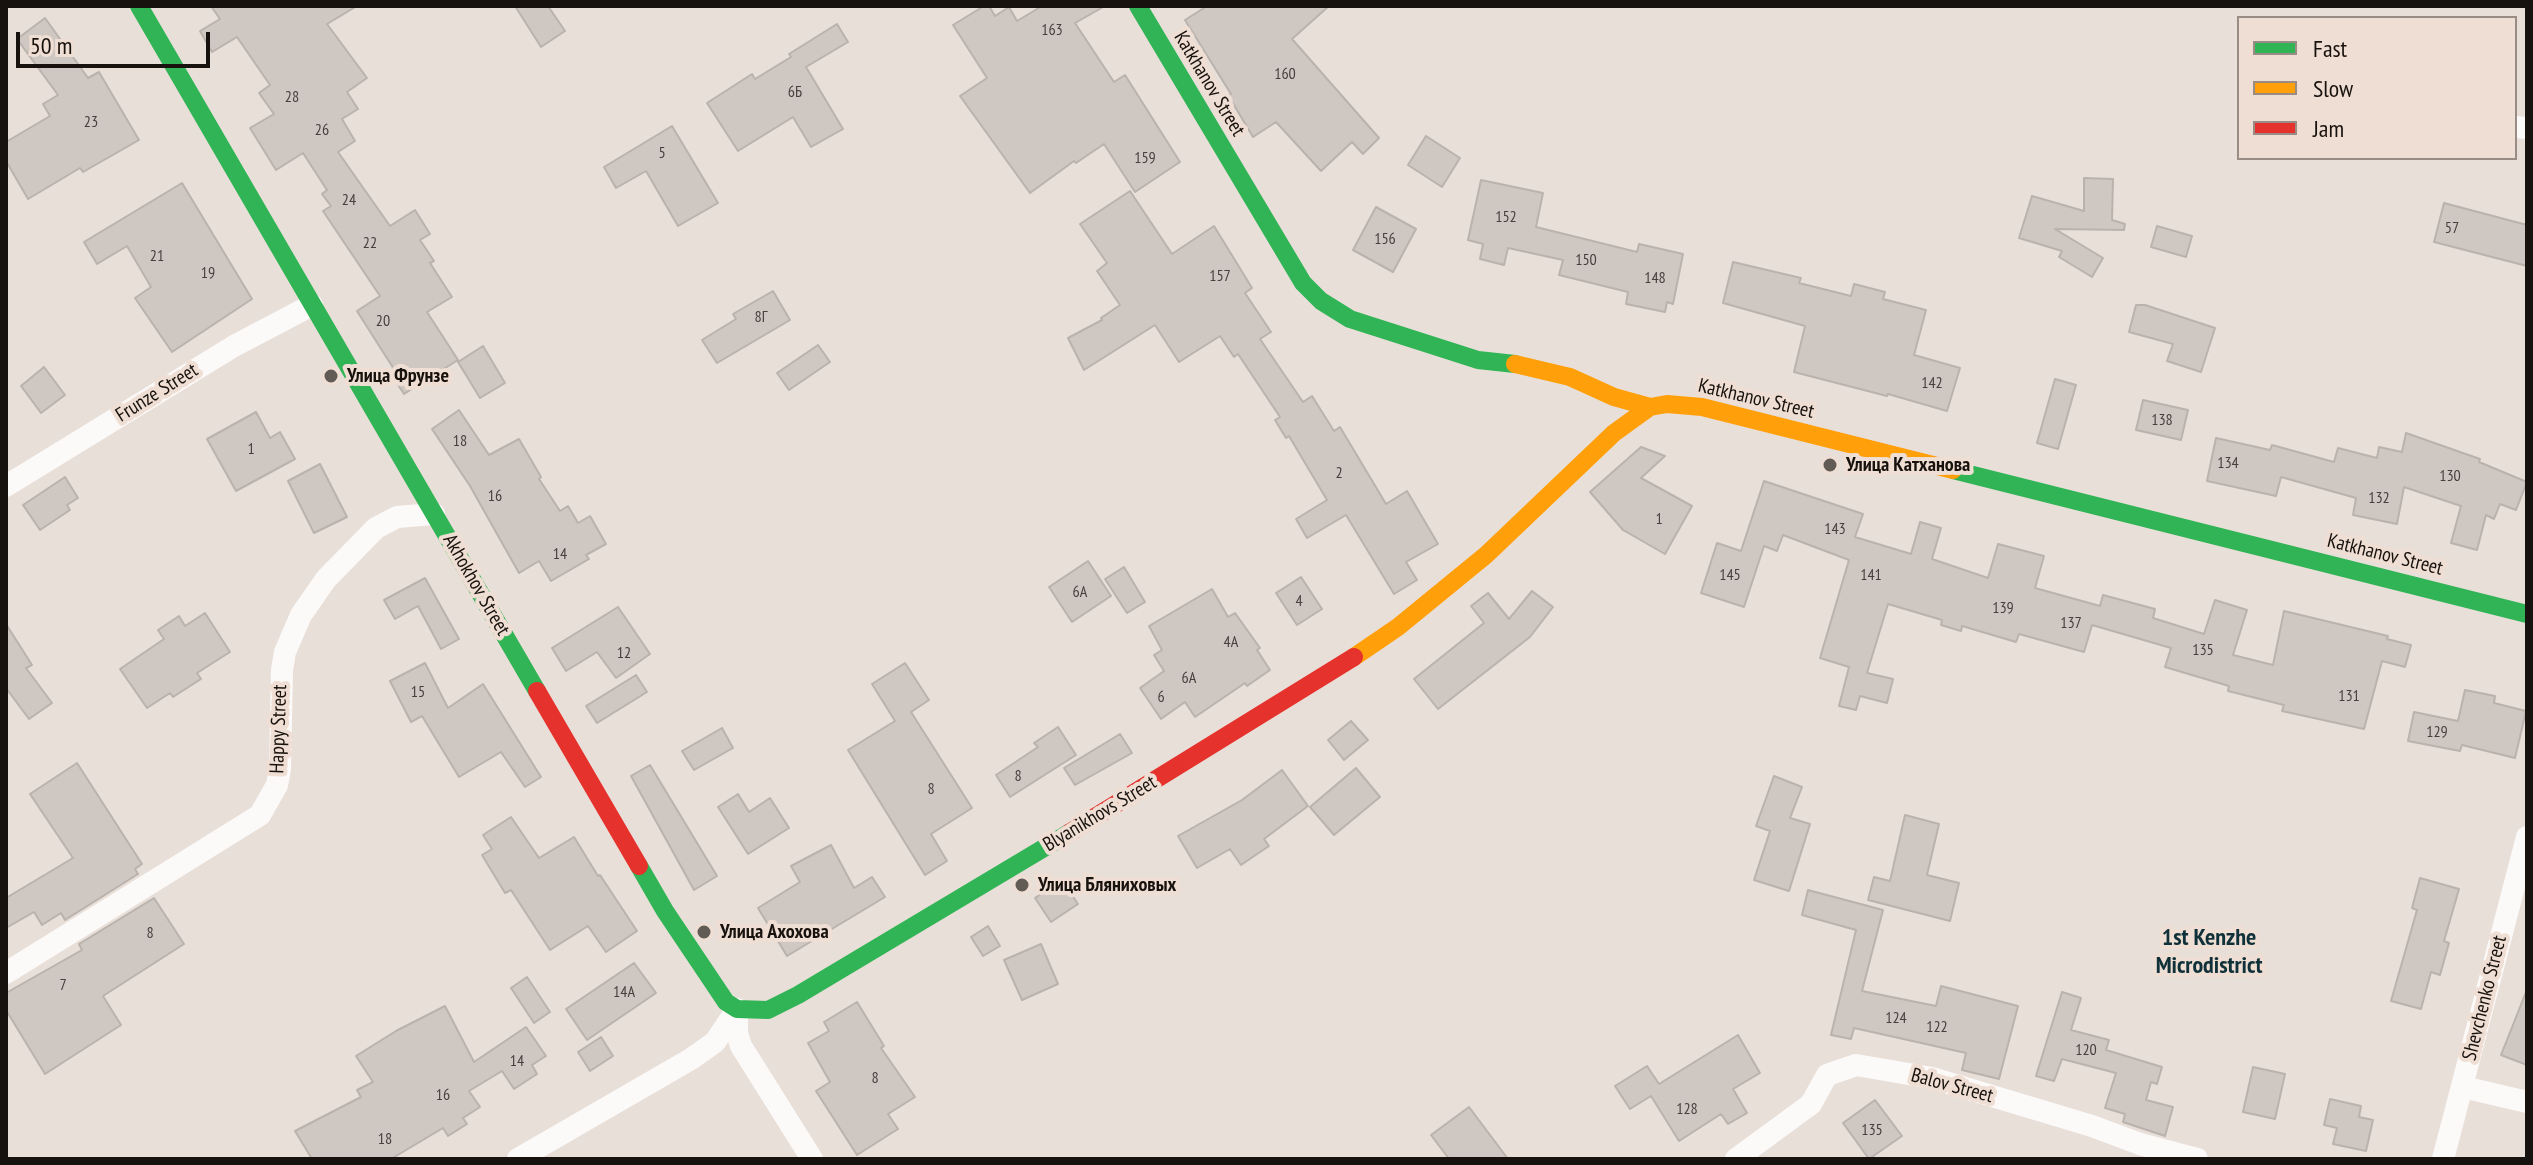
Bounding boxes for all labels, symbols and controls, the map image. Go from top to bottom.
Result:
scale bar [20,16,214,66]
legend [2237,16,2517,160]
house number: 163 [1041,20,1063,40]
street label: Katkhanov Street [1168,27,1250,141]
text: 50 m [30,30,72,61]
text: Fast [2313,33,2347,64]
house number: 160 [1274,64,1296,84]
text: Slow [2313,73,2353,104]
house number: 6Б [788,82,802,102]
house number: 28 [285,87,299,107]
house number: 23 [84,112,98,132]
text: Jam [2313,113,2344,144]
house number: 26 [315,120,329,140]
house number: 5 [658,143,666,163]
house number: 159 [1134,148,1156,168]
house number: 24 [342,190,356,210]
house number: 152 [1495,207,1517,227]
house number: 57 [2445,218,2459,238]
house number: 156 [1374,229,1396,249]
house number: 22 [363,233,377,253]
house number: 21 [150,246,164,266]
house number: 150 [1575,250,1597,270]
house number: 19 [201,263,215,283]
house number: 157 [1209,266,1231,286]
house number: 148 [1644,268,1666,288]
house number: 8Г [755,307,767,327]
house number: 20 [376,311,390,331]
street label: Frunze Street [112,358,202,428]
place label: Улица Фрунзе [347,364,449,388]
marker: Улица Фрунзе [322,367,340,385]
house number: 142 [1921,373,1943,393]
street label: Katkhanov Street [1696,374,1816,424]
house number: 138 [2151,410,2173,430]
house number: 18 [453,431,467,451]
house number: 1 [247,439,255,459]
place label: Улица Катханова [1846,453,1970,477]
house number: 134 [2217,453,2239,473]
marker: Улица Катханова [1821,456,1839,474]
house number: 2 [1335,463,1343,483]
house number: 130 [2439,466,2461,486]
house number: 16 [488,486,502,506]
house number: 132 [2368,488,2390,508]
house number: 1 [1655,509,1663,529]
house number: 143 [1824,519,1846,539]
street label: Katkhanov Street [2325,529,2445,581]
street label: Akhokhov Street [437,530,515,640]
house number: 14 [553,544,567,564]
house number: 145 [1719,565,1741,585]
house number: 141 [1860,565,1882,585]
house number: 6А [1073,582,1087,602]
house number: 4 [1295,591,1303,611]
house number: 139 [1992,598,2014,618]
house number: 137 [2060,613,2082,633]
house number: 4А [1224,632,1238,652]
house number: 135 [2192,640,2214,660]
house number: 12 [617,643,631,663]
house number: 6А [1182,668,1196,688]
house number: 15 [411,682,425,702]
street label: Happy Street [265,684,293,774]
house number: 131 [2338,686,2360,706]
house number: 6 [1157,687,1165,707]
house number: 129 [2426,722,2448,742]
house number: 8 [1014,766,1022,786]
street label: Blyanikhovs Street [1039,771,1161,857]
house number: 8 [927,779,935,799]
place label: Улица Бляниховых [1038,873,1176,897]
marker: Улица Бляниховых [1013,876,1031,894]
place label: Улица Ахохова [720,920,829,944]
house number: 8 [146,923,154,943]
marker: Улица Ахохова [695,923,713,941]
district label: 1st Kenzhe Microdistrict [2156,924,2262,980]
street label: Shevchenko Street [2458,933,2512,1063]
house number: 7 [59,975,67,995]
house number: 14А [613,982,635,1002]
house number: 124 [1885,1008,1907,1028]
house number: 122 [1926,1017,1948,1037]
house number: 120 [2075,1040,2097,1060]
house number: 14 [510,1051,524,1071]
street label: Balov Street [1908,1064,1996,1108]
house number: 8 [871,1068,879,1088]
house number: 16 [436,1085,450,1105]
house number: 128 [1676,1099,1698,1119]
house number: 135 [1861,1120,1883,1140]
house number: 18 [378,1129,392,1149]

